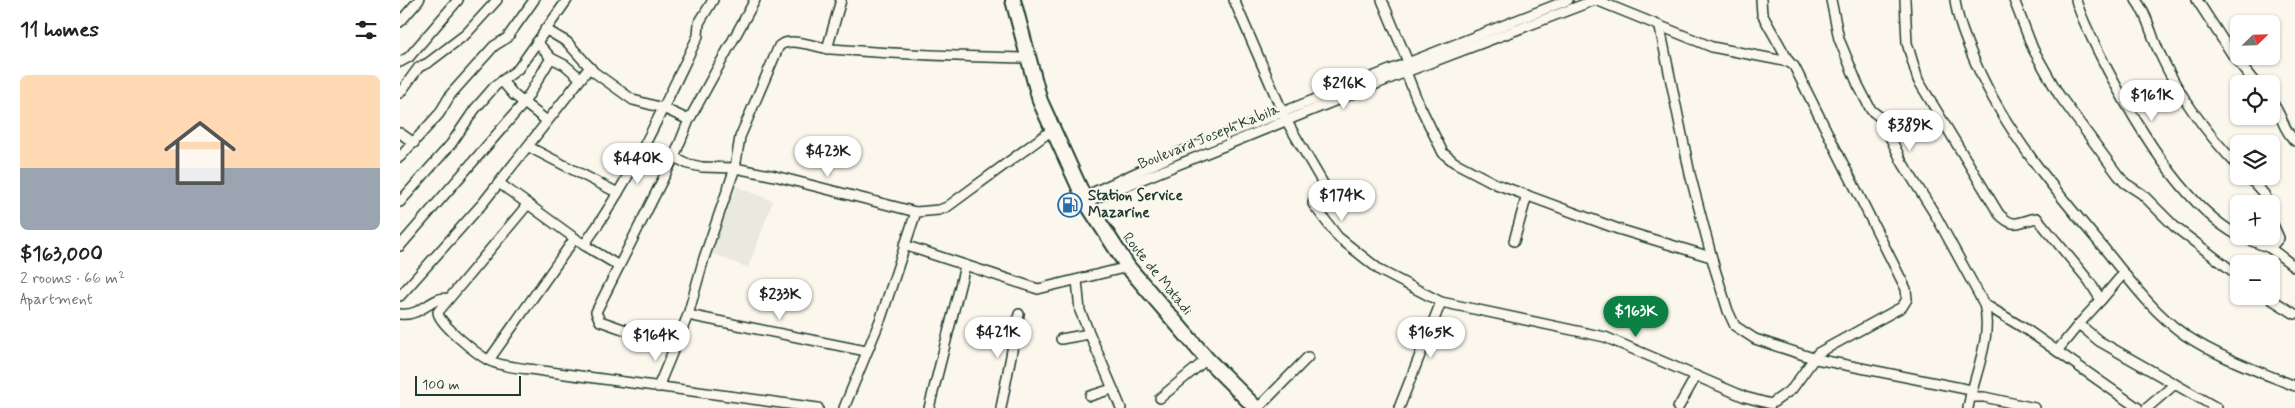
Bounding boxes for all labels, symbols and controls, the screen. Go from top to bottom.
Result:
north arrow [2230,15,2280,65]
map controls [2230,15,2280,305]
text: 11 homes [20,16,99,44]
icon: filters [352,16,380,44]
pin: $216K [1309,68,1379,110]
text: $216K [1323,73,1365,94]
button: locate [2230,75,2280,125]
pin: $161K [2117,80,2187,122]
text: $161K [2131,85,2173,106]
street label: Boulevard Joseph Kabila [1135,99,1284,175]
icon: home [155,108,245,198]
pin: $389K [1875,110,1945,152]
text: $389K [1887,115,1933,136]
button: layers [2230,135,2280,185]
pin: $423K [793,136,863,178]
text: $423K [806,141,851,162]
pin: $440K [603,142,673,185]
text: $440K [613,148,663,169]
pin: $174K [1307,180,1377,222]
text: $174K [1319,185,1365,206]
place label: Station Service Mazarine [1088,186,1183,223]
fuel station icon: Station Service Mazarine [1057,192,1083,218]
button: + [2230,195,2280,245]
street label: Route de Matadi [1117,228,1197,320]
text: $163,000 [20,240,103,268]
button: − [2230,255,2280,305]
text: 2 rooms · 66 m² [20,268,125,289]
pin: $233K [745,278,815,321]
text: $233K [759,284,801,305]
text: Apartment [20,289,93,310]
pin: $163K [1601,296,1671,338]
text: $163K [1614,301,1658,322]
pin: $421K [963,316,1033,359]
pin: $165K [1396,316,1466,359]
pin: $164K [621,320,691,362]
text: $421K [976,322,1020,343]
text: $165K [1408,322,1454,343]
text: $164K [633,325,679,346]
scale bar [415,373,521,396]
text: 100 m [422,376,460,394]

